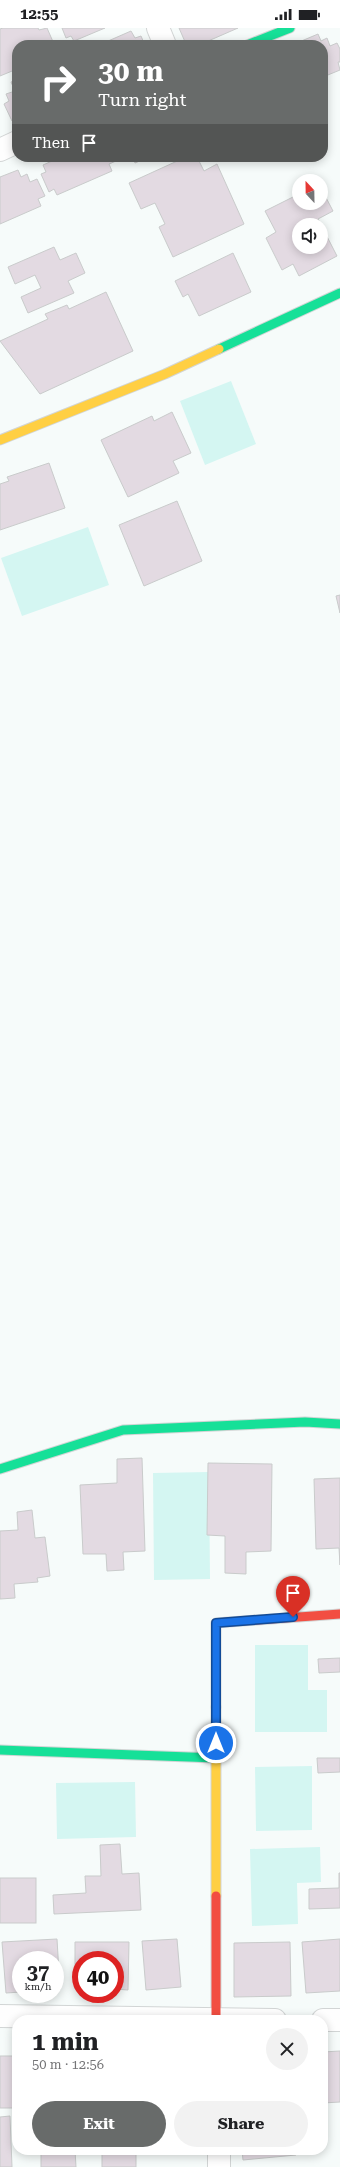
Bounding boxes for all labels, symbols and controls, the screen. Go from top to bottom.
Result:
text: 12:55 [20,5,58,23]
text: 30 m [98,55,163,88]
icon: right [32,56,84,108]
text: Turn right [98,89,186,110]
icon: arrive [78,132,100,154]
text: Then [32,134,70,152]
north arrow [292,174,328,210]
map controls [292,174,328,254]
button: sound [292,218,328,254]
pin [276,1576,310,1617]
icon: arrive [282,1582,304,1604]
position arrow [195,1722,237,1764]
speed limit sign: 40 [72,1951,124,2003]
text: 37 [27,1960,49,1984]
text: km/h [25,1981,51,1992]
text: 1 min [32,2028,99,2056]
button: close [266,2028,308,2070]
text: 50 m · 12:56 [32,2057,104,2072]
button: Exit [32,2101,166,2147]
button: Share [174,2101,308,2147]

